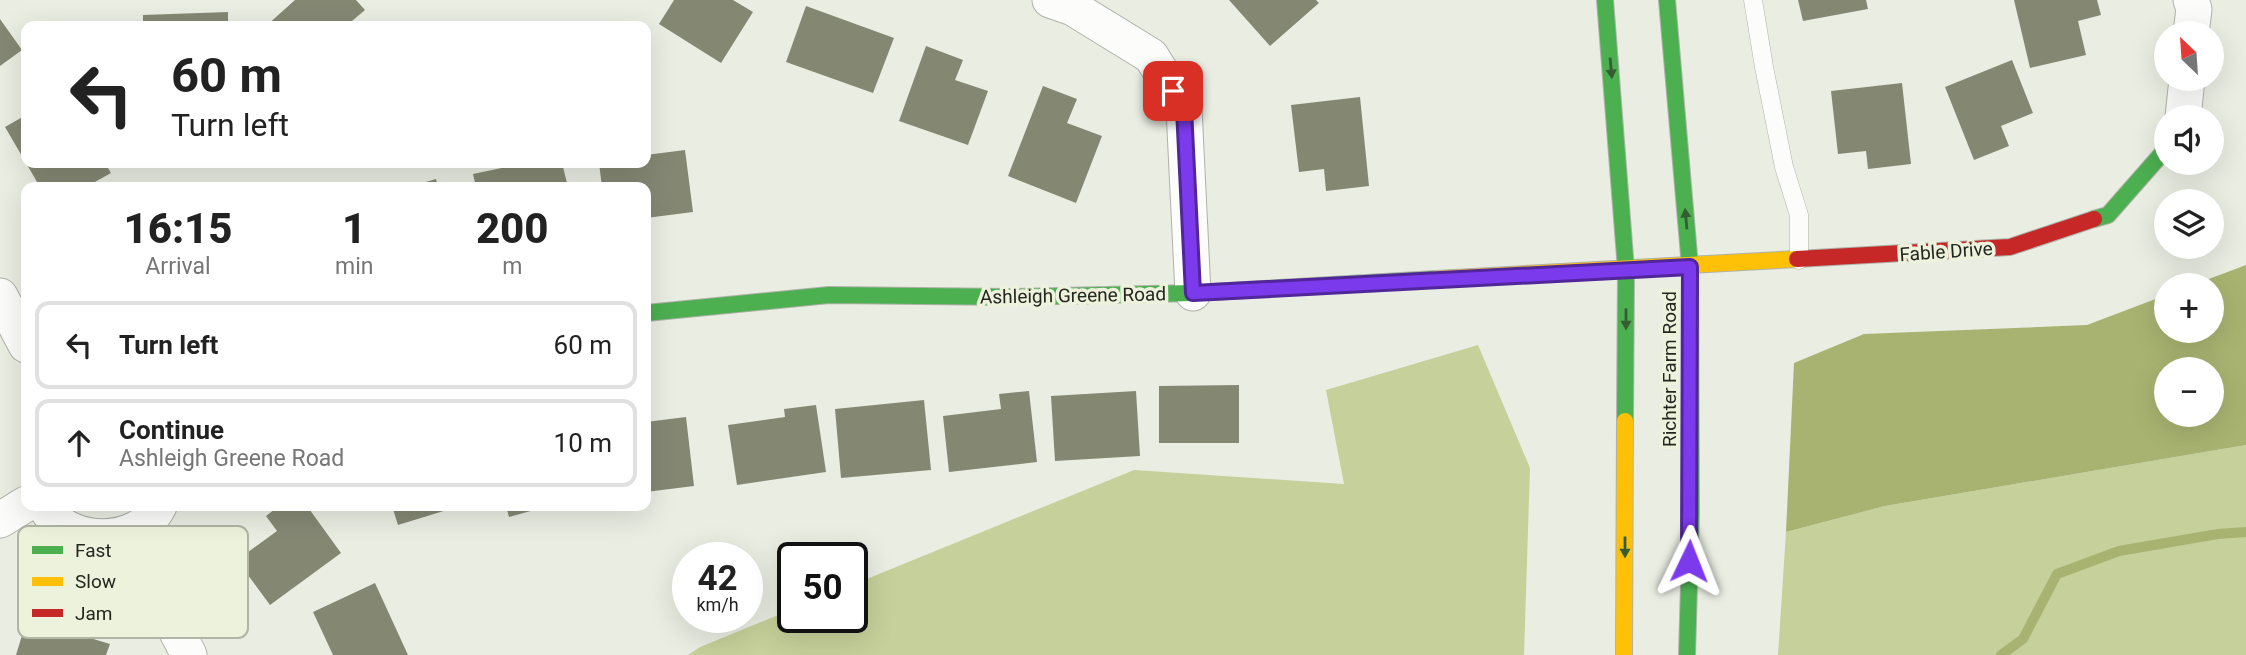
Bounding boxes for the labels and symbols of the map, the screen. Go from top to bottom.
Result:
north arrow [2154,21,2224,91]
one-way arrow [1606,57,1617,79]
pin [1143,61,1203,121]
one-way arrow [1680,208,1691,230]
street label: Fable Drive [1899,237,1993,266]
street label: Ashleigh Greene Road [980,282,1166,309]
street label: Richter Farm Road [1658,291,1681,447]
one-way arrow [1620,309,1632,331]
position arrow [1652,524,1726,598]
legend [18,526,248,638]
one-way arrow [1619,536,1631,558]
text: Fast [75,539,112,562]
speed limit sign: 50 [777,542,868,633]
text: Slow [75,570,116,593]
text: Jam [75,602,112,625]

